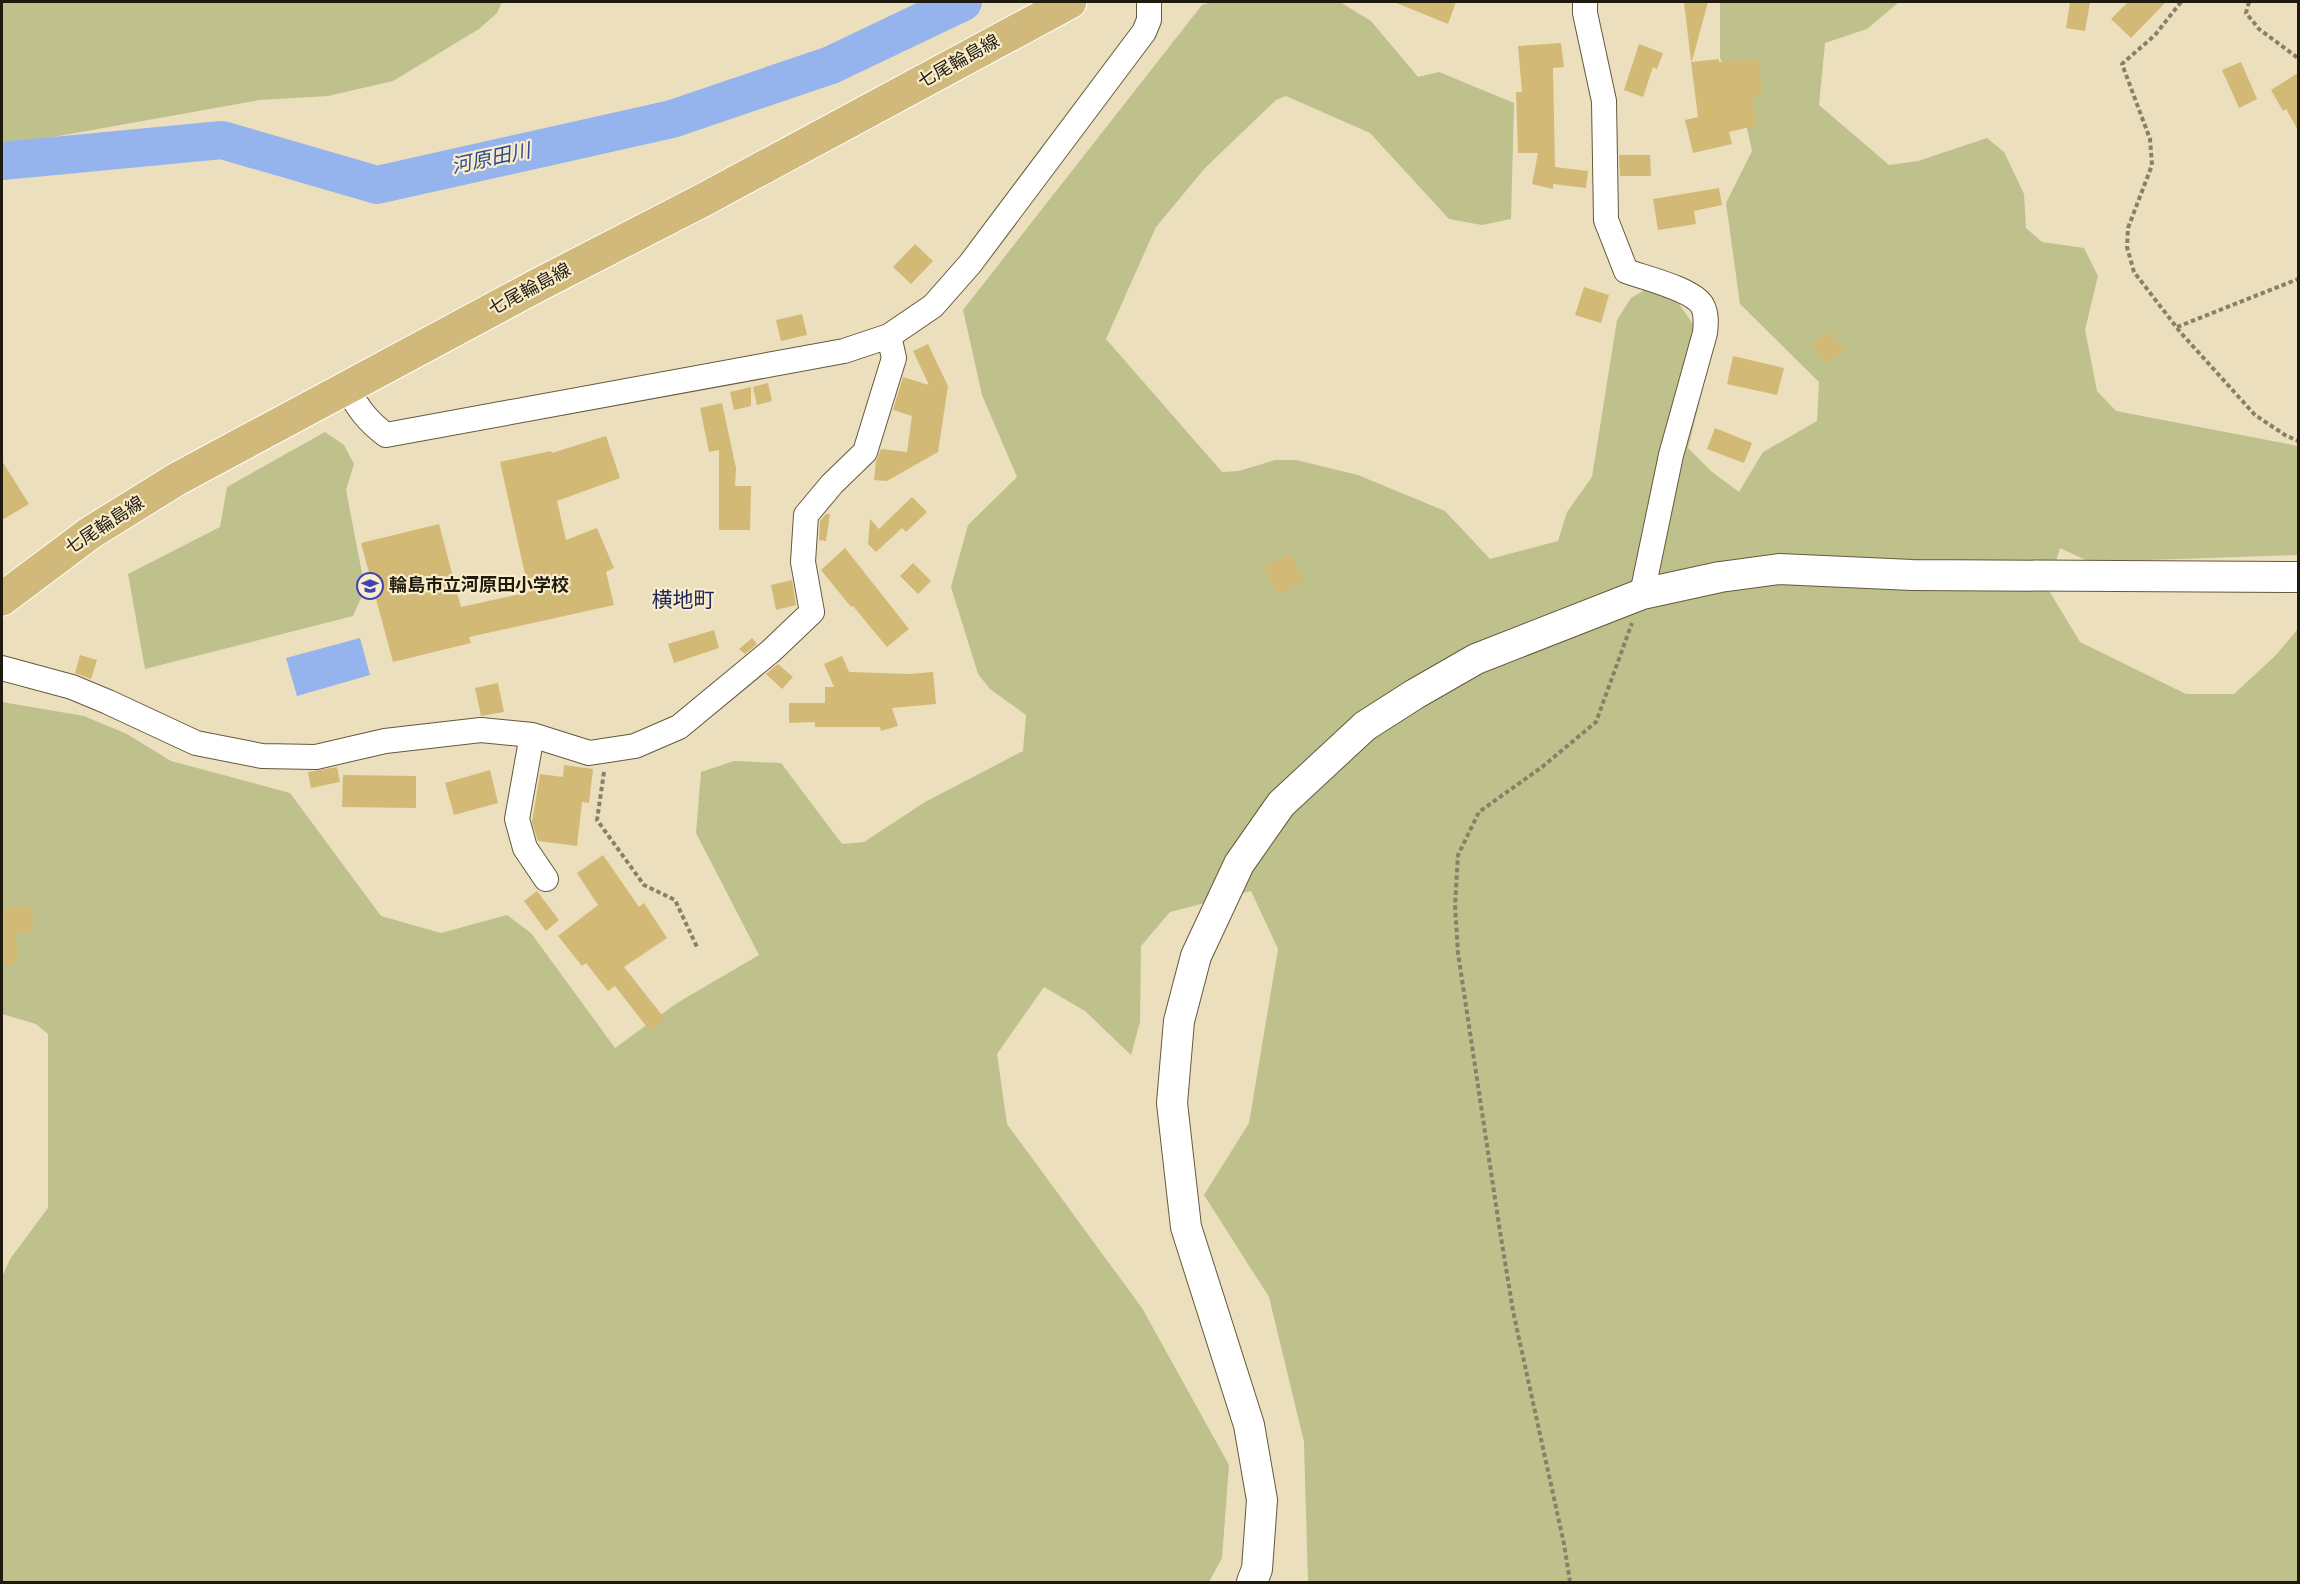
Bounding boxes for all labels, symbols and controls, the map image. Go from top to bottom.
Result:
street label: 七尾輪島線 [914,31,1003,92]
water label: 河原田川 [450,140,534,177]
street label: 七尾輪島線 [485,259,574,319]
street label: 七尾輪島線 [61,492,148,558]
school or university icon: 輪島市立河原田小学校 [355,571,385,601]
place label: 輪島市立河原田小学校 [389,575,569,595]
district label: 横地町 [652,589,715,611]

